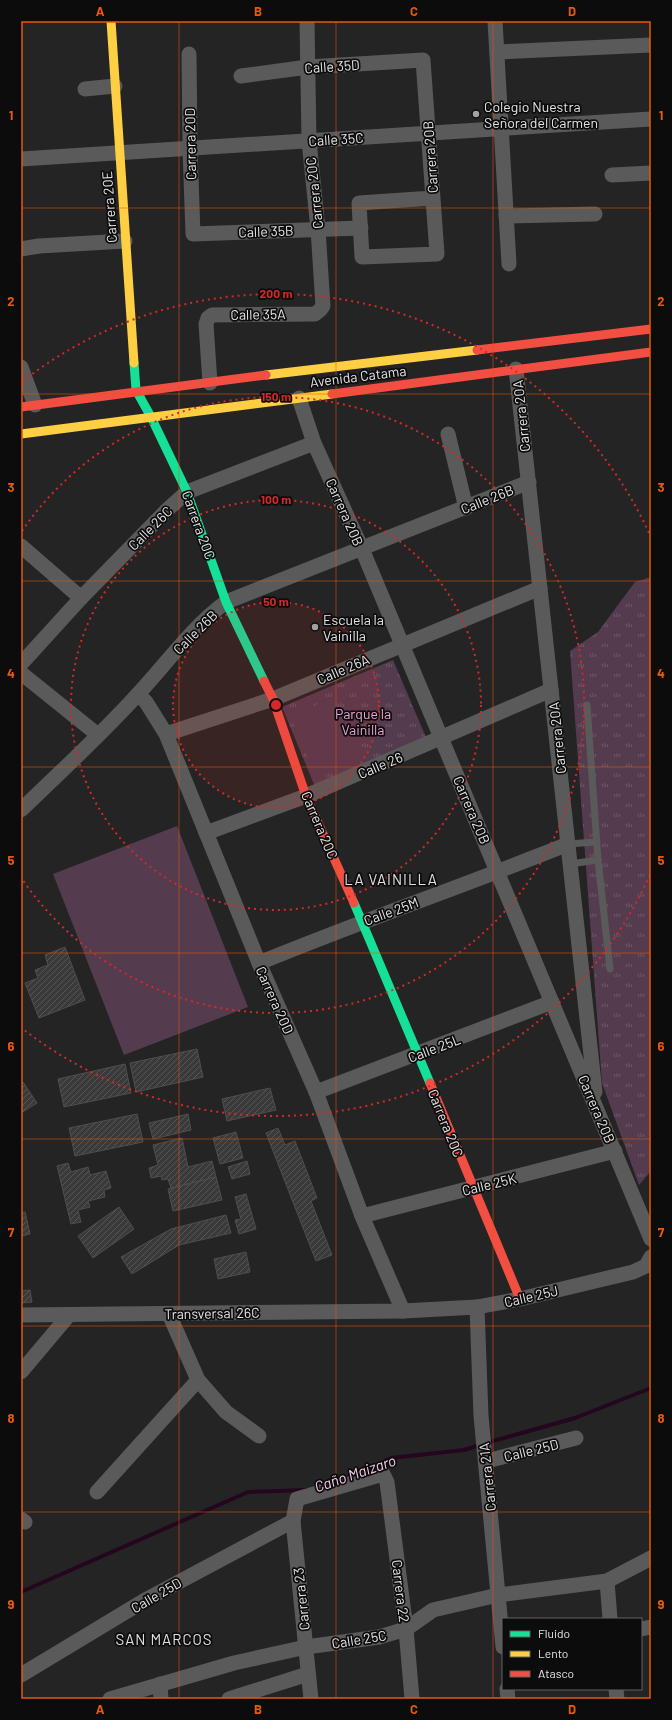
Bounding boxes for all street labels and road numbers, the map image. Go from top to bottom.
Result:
street label: Calle 35D [304,56,360,76]
street label: Carrera 20D [181,108,199,180]
street label: Carrera 20B [419,120,441,194]
street label: Calle 35C [308,129,364,149]
street label: Carrera 20C [302,156,326,230]
street label: Carrera 20E [98,170,120,244]
street label: Calle 35B [238,222,294,240]
street label: Calle 35A [230,305,286,323]
street label: Avenida Catama [309,362,407,390]
street label: Carrera 20A [509,379,533,453]
street label: Carrera 20B [323,475,367,549]
street label: Calle 26B [458,481,516,517]
street label: Carrera 20C [179,488,219,562]
street label: Calle 26C [124,502,176,554]
street label: Calle 26B [169,606,221,658]
street label: Calle 26A [314,650,372,688]
street label: Carrera 20A [545,701,569,775]
street label: Calle 26 [355,748,405,782]
street label: Carrera 20B [450,773,494,847]
street label: Carrera 20C [298,789,342,861]
street label: Calle 25M [361,893,421,929]
street label: Carrera 20D [253,964,297,1036]
street label: Calle 25L [405,1030,463,1066]
street label: Carrera 20B [575,1072,619,1146]
street label: Carrera 20C [425,1086,467,1160]
street label: Calle 25K [460,1169,518,1199]
street label: Calle 25J [502,1282,560,1310]
street label: Transversal 26C [164,1304,260,1322]
street label: Calle 25D [502,1435,560,1465]
street label: Carrera 21A [475,1441,499,1512]
street label: Carrera 22 [389,1559,413,1623]
street label: Carrera 23 [289,1567,313,1631]
street label: Calle 25D [128,1574,184,1616]
street label: Calle 25C [330,1626,388,1652]

